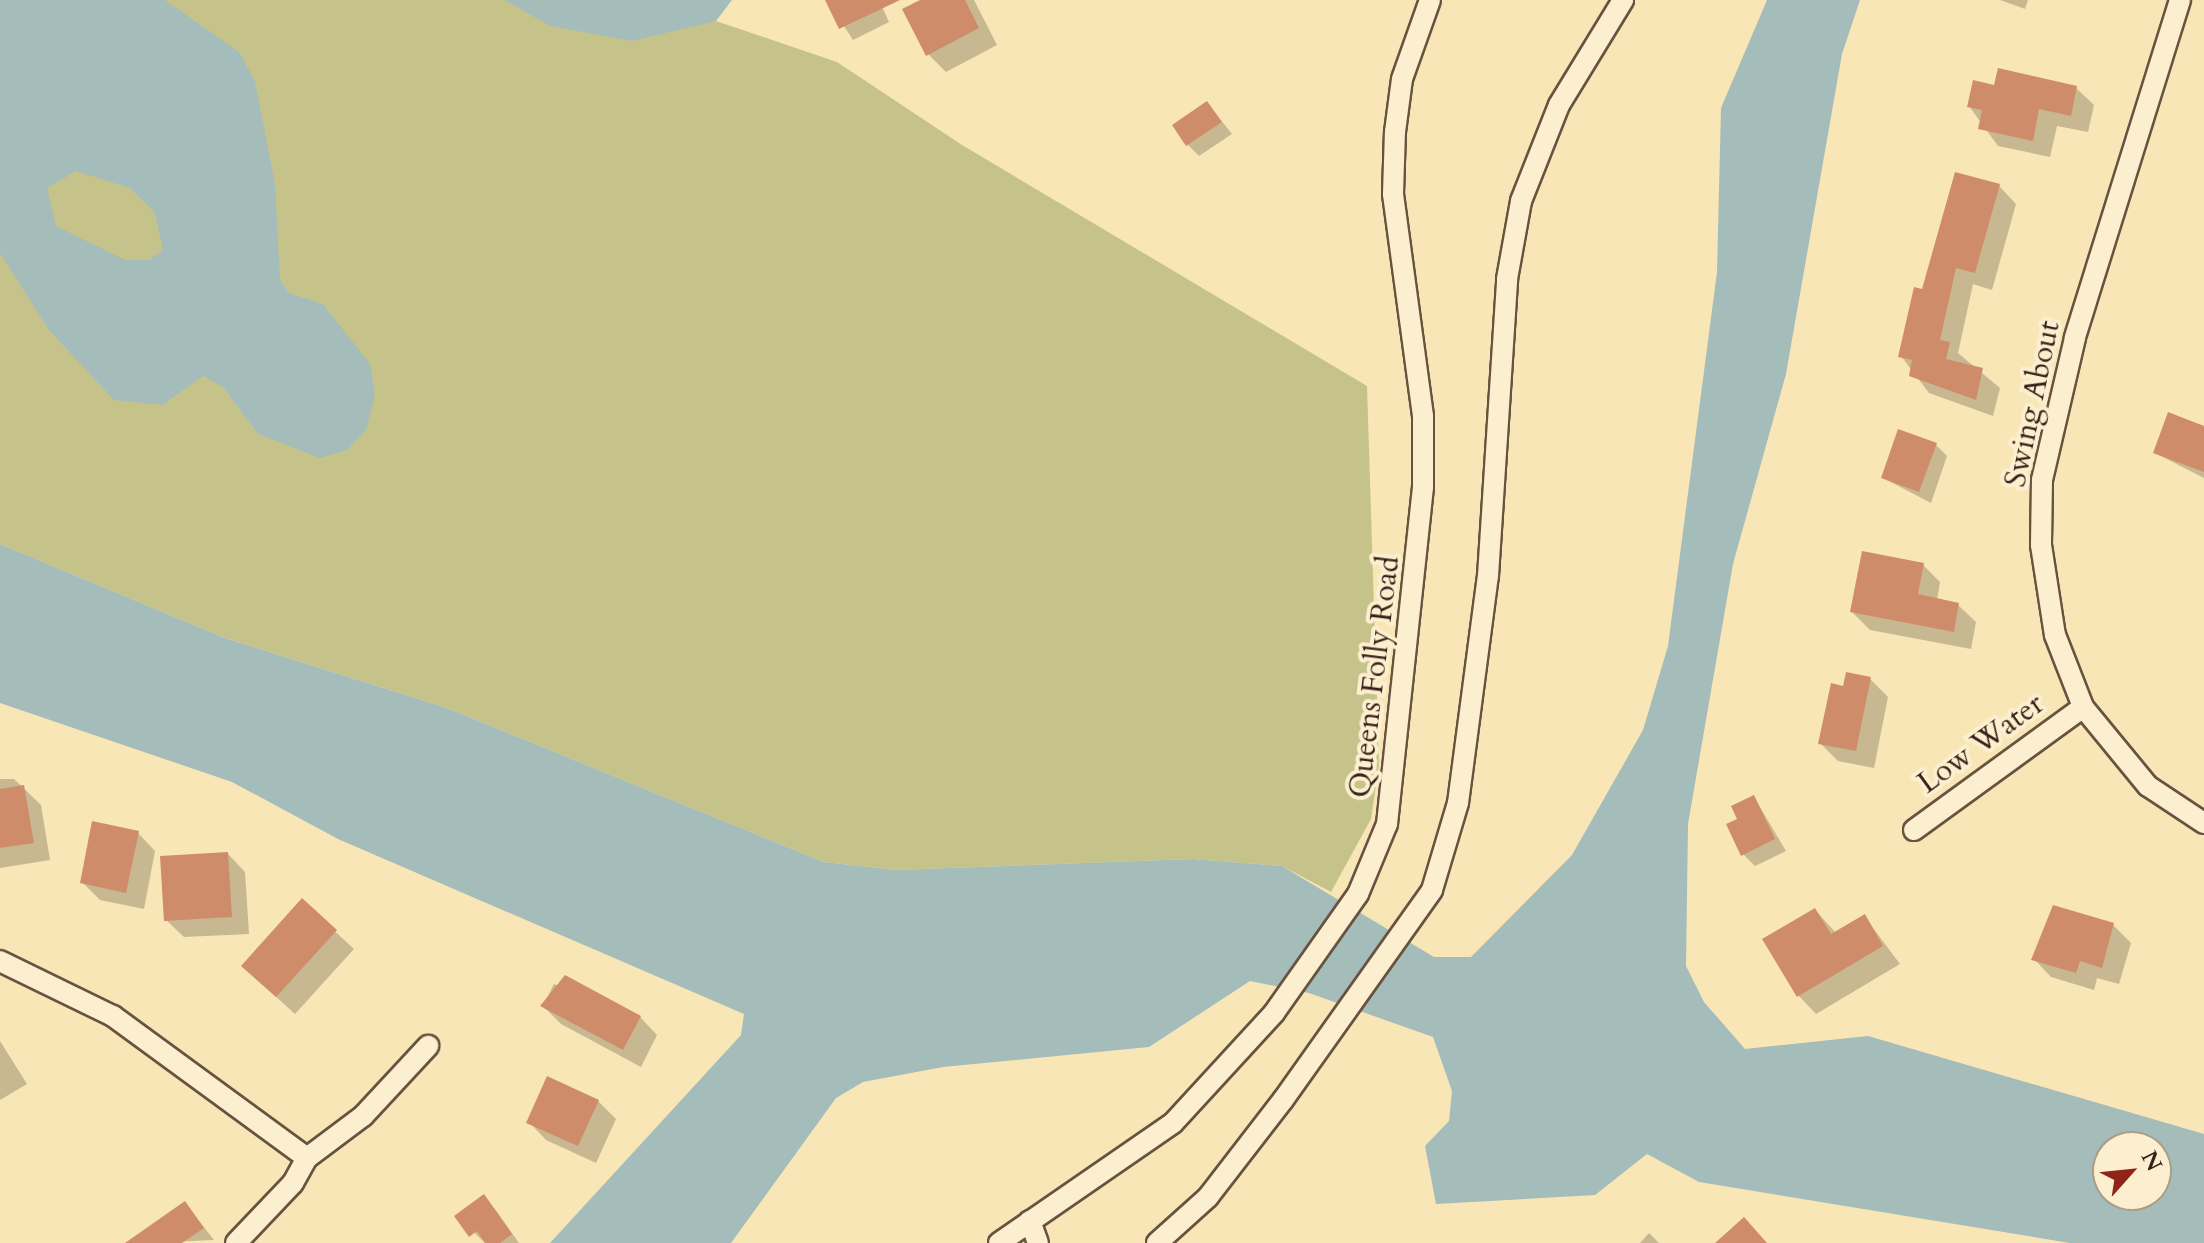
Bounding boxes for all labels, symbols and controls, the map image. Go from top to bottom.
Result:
street label: Swing About [1998,318,2068,490]
street label: Queens Folly Road [1342,554,1408,800]
street label: Low Water [1911,686,2051,802]
north arrow [2092,1131,2172,1211]
text: N [2134,1146,2169,1176]

